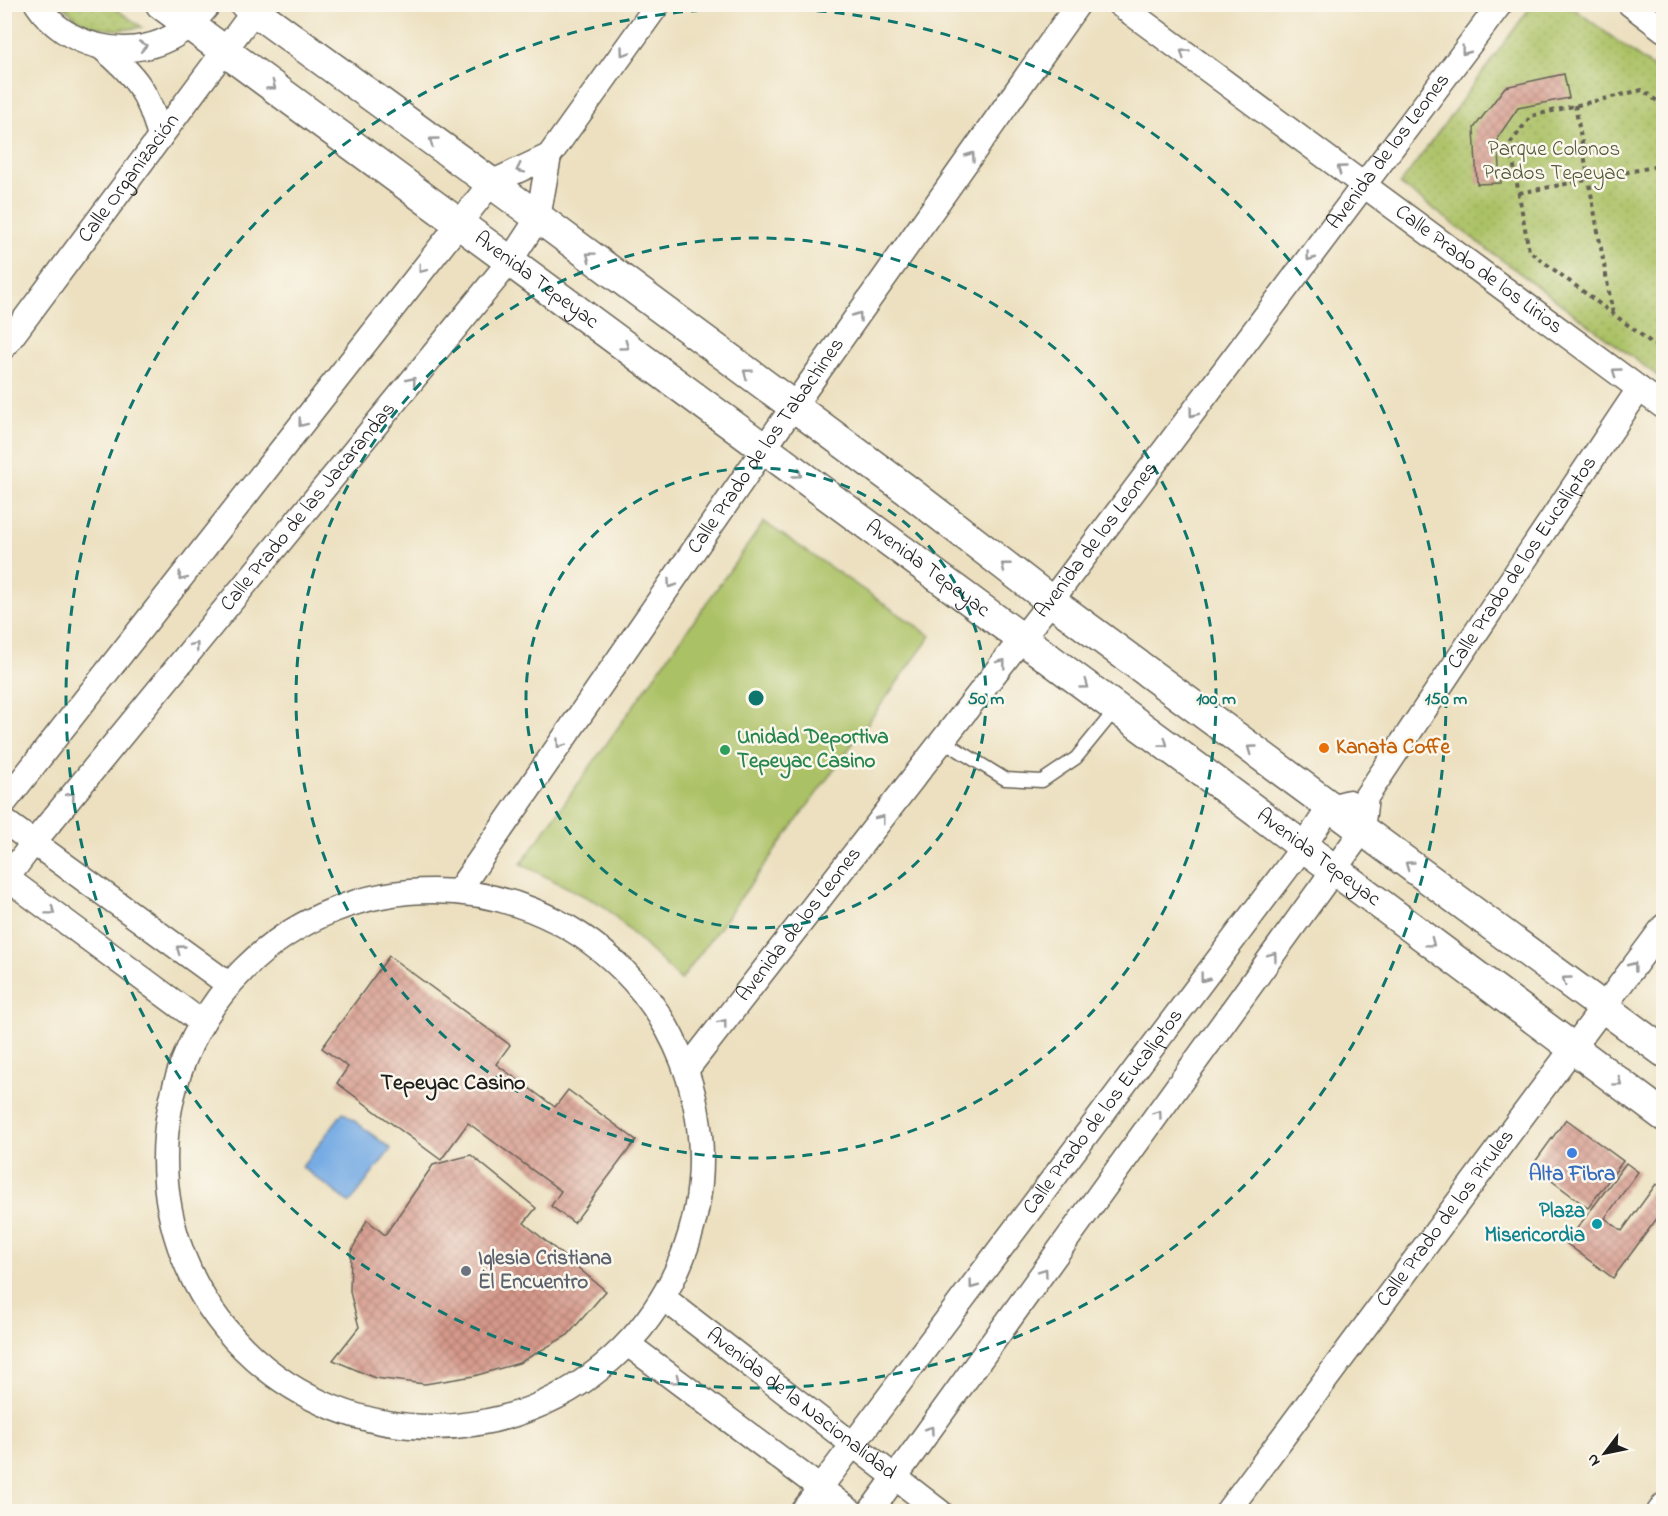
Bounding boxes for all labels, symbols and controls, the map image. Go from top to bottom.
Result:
one-way arrow [138,40,148,53]
one-way arrow [620,45,631,56]
one-way arrow [1461,45,1472,56]
one-way arrow [1180,49,1191,60]
street label: Avenida de los Leones [1320,67,1458,236]
one-way arrow [265,79,276,90]
street label: Calle Organización [71,108,187,249]
park label: Parque Colonos Prados Tepeyac [1483,135,1626,191]
one-way arrow [428,137,439,148]
one-way arrow [964,152,975,163]
one-way arrow [515,162,526,174]
one-way arrow [1337,165,1348,176]
street label: Calle Prado de los Lirios [1388,198,1568,342]
street label: Avenida Tepeyac [467,224,605,337]
one-way arrow [1306,251,1317,262]
one-way arrow [586,252,597,263]
one-way arrow [418,263,429,274]
one-way arrow [851,311,862,322]
street label: Calle Prado de los Tabachines [681,332,852,560]
one-way arrow [618,339,629,350]
one-way arrow [1612,368,1623,379]
one-way arrow [742,369,753,380]
one-way arrow [404,377,415,388]
street label: Calle Prado de las Jacarandas [213,396,403,618]
one-way arrow [1189,407,1200,418]
one-way arrow [298,416,309,427]
street label: Calle Prado de los Eucaliptos [1440,450,1605,676]
street label: Avenida de los Leones [1028,456,1166,625]
one-way arrow [792,467,803,478]
street label: Avenida Tepeyac [859,513,996,625]
one-way arrow [1000,562,1011,573]
one-way arrow [178,570,189,581]
one-way arrow [667,577,678,588]
one-way arrow [188,642,199,653]
one-way arrow [995,658,1006,669]
one-way arrow [1079,678,1090,689]
text: 50 m [968,687,1004,713]
text: 100 m [1196,687,1236,713]
text: 150 m [1425,687,1467,713]
centre of rings [746,688,766,708]
place label: Unidad Deportiva Tepeyac Casino [737,723,889,779]
place label: Kanata Coffe [1336,733,1450,763]
one-way arrow [1157,736,1168,747]
one-way arrow [556,737,567,748]
marker: Kanata Coffe [1317,741,1331,755]
marker: Unidad Deportiva Tepeyac Casino [718,743,732,757]
one-way arrow [1247,745,1258,756]
one-way arrow [64,792,75,803]
street label: Avenida Tepeyac [1250,801,1387,914]
one-way arrow [874,815,885,826]
street label: Avenida de los Leones [729,841,869,1008]
one-way arrow [1404,861,1415,872]
one-way arrow [45,904,56,915]
one-way arrow [1425,935,1436,946]
one-way arrow [176,945,187,956]
one-way arrow [1265,951,1276,962]
one-way arrow [1626,962,1637,973]
one-way arrow [1201,971,1212,982]
one-way arrow [1561,977,1572,988]
street label: Calle Prado de los Eucaliptos [1016,1003,1191,1221]
one-way arrow [715,1018,726,1029]
district label: Tepeyac Casino [380,1068,526,1101]
one-way arrow [1611,1075,1622,1086]
one-way arrow [1151,1109,1162,1120]
street label: Calle Prado de los Pirules [1369,1123,1522,1314]
marker: Alta Fibra [1565,1146,1579,1160]
place label: Alta Fibra [1529,1160,1615,1190]
place label: Plaza Misericordia [1484,1197,1585,1251]
marker: Plaza Misericordia [1590,1217,1604,1231]
place label: Iglesia Cristiana El Encuentro [478,1244,612,1298]
marker: Iglesia Cristiana El Encuentro [459,1264,473,1278]
one-way arrow [1037,1267,1048,1278]
one-way arrow [970,1278,981,1289]
street label: Avenida de la Nacionalidad [699,1321,903,1488]
one-way arrow [670,1373,681,1384]
north arrow [1575,1423,1635,1483]
one-way arrow [923,1425,934,1436]
text: N [1581,1449,1607,1471]

